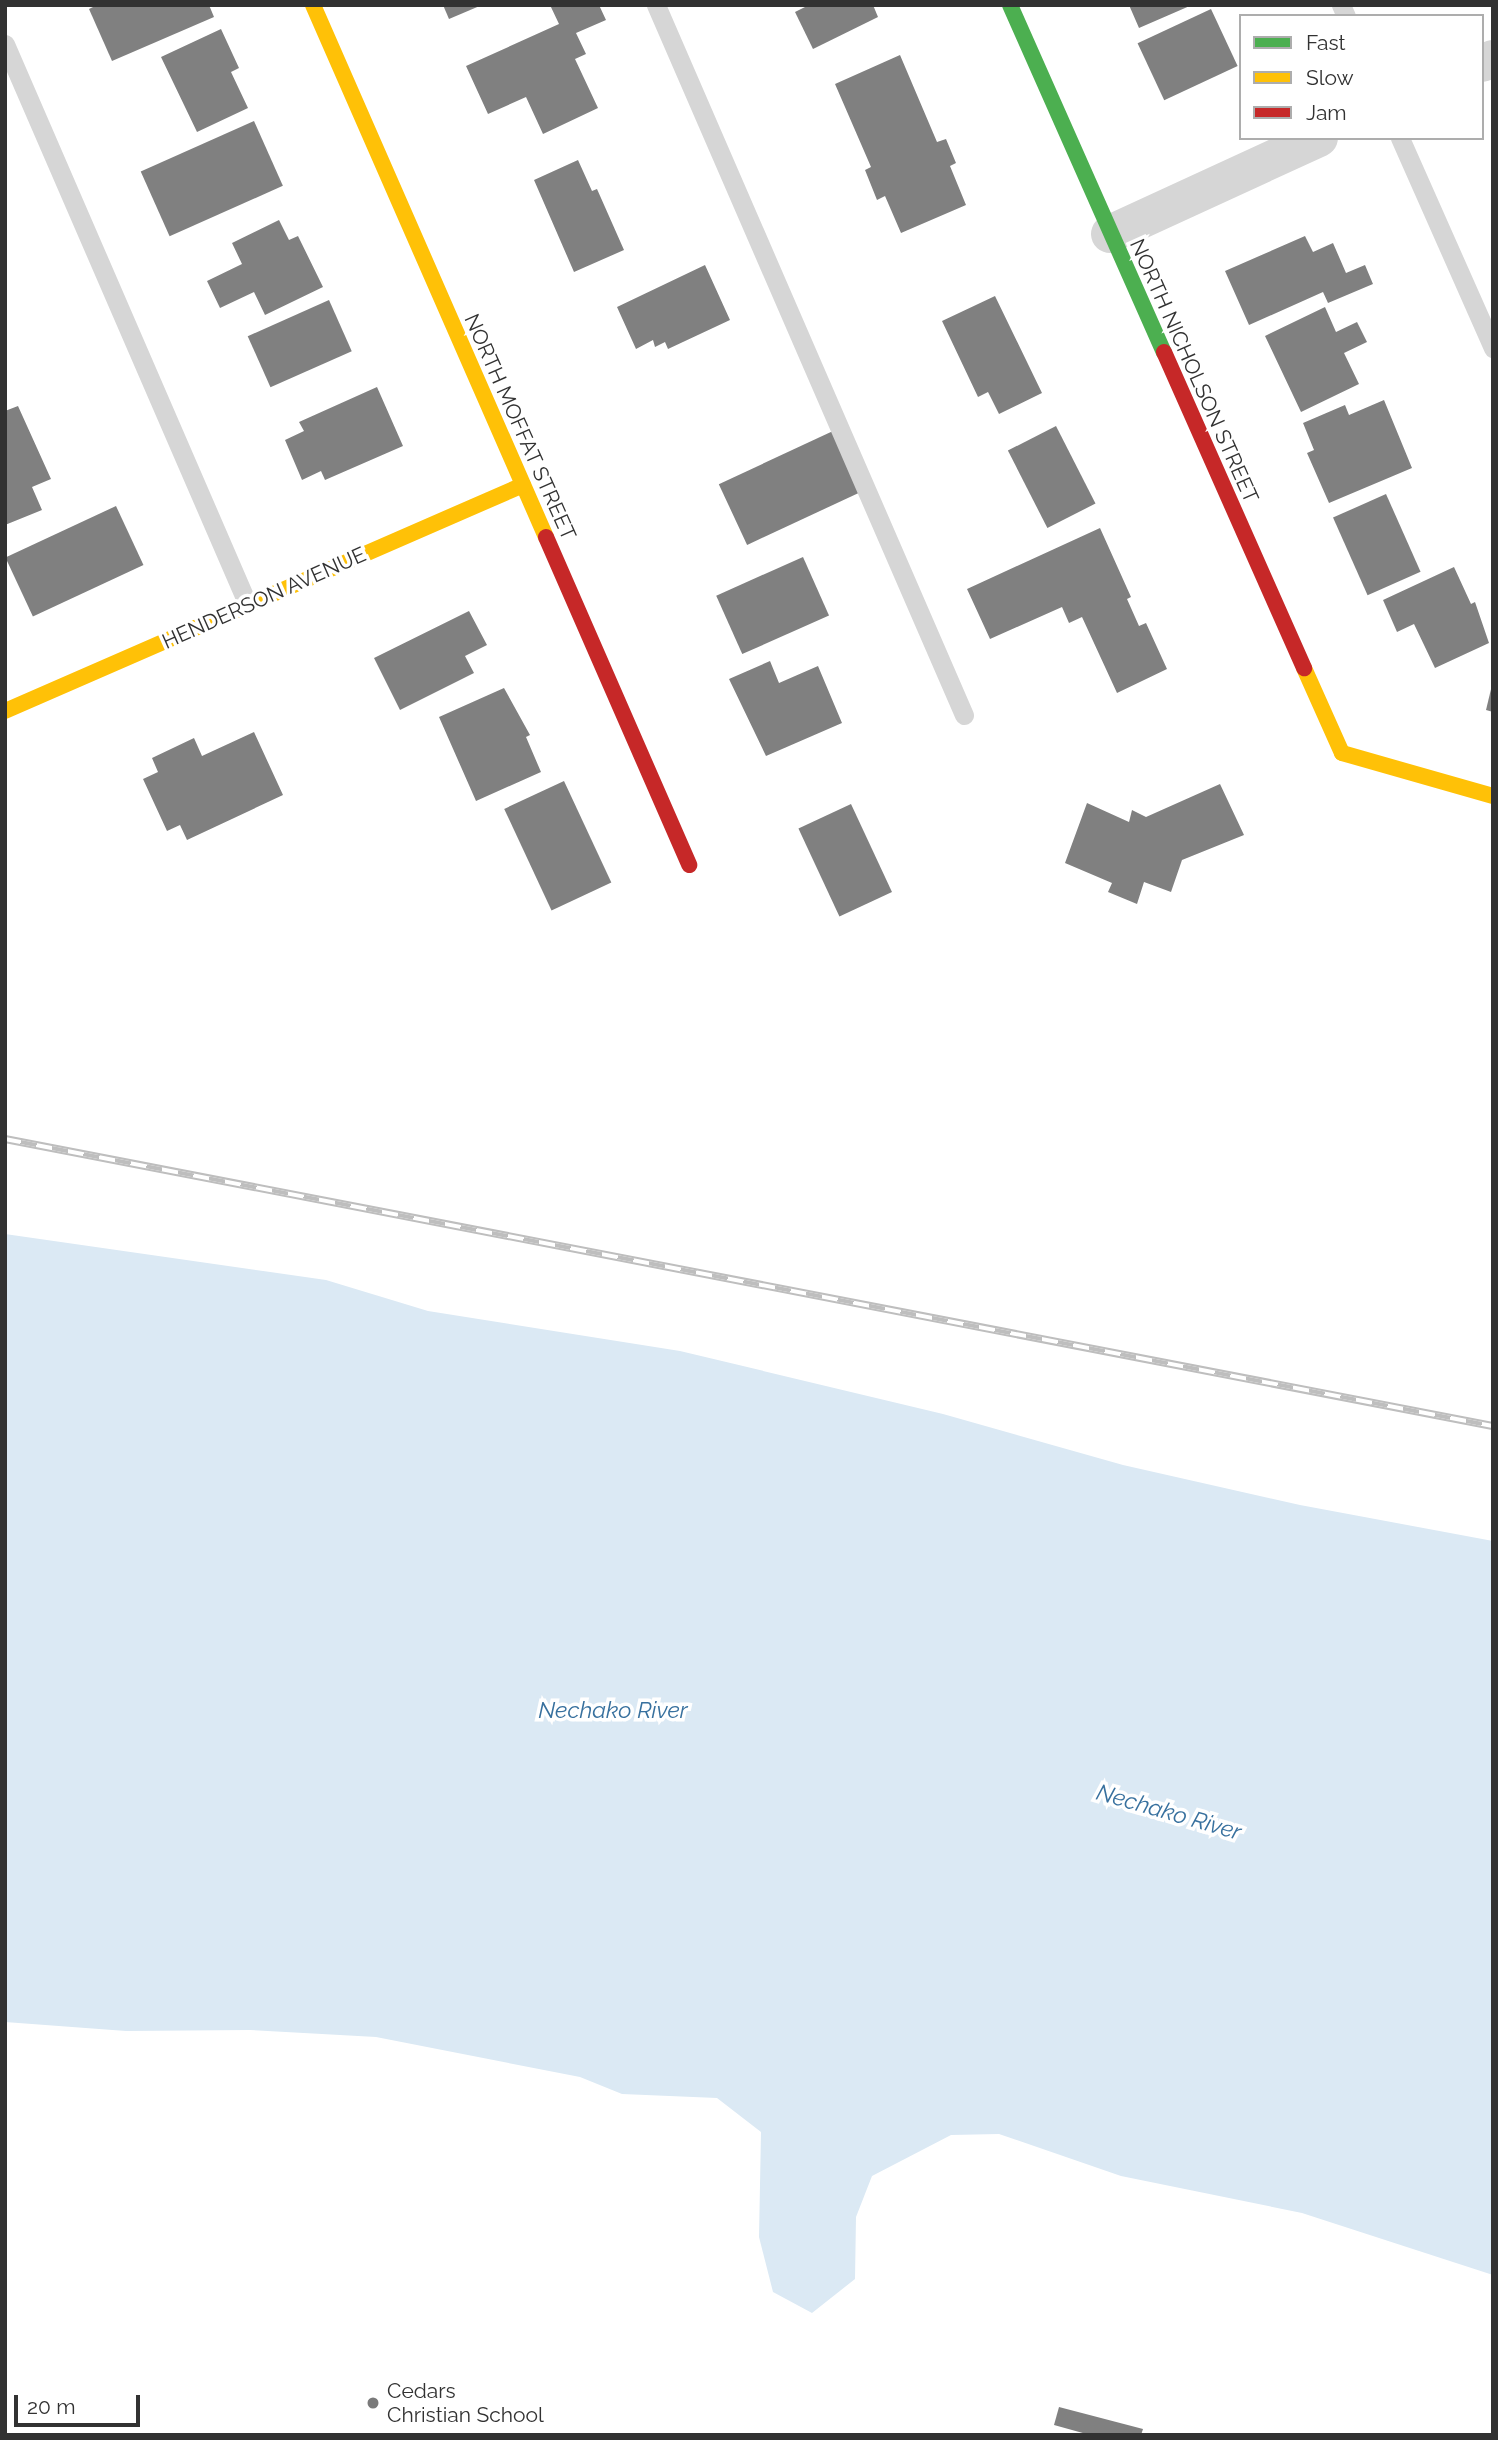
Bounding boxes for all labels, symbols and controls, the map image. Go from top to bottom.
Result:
legend [1239,14,1484,140]
text: Fast [1306,30,1346,55]
text: Slow [1306,65,1354,90]
text: Jam [1306,100,1347,125]
street label: NORTH NICHOLSON STREET [1124,235,1264,507]
street label: NORTH MOFFAT STREET [459,310,581,544]
street label: HENDERSON AVENUE [158,542,370,654]
water label: Nechako River [538,1696,688,1724]
water label: Nechako River [1093,1778,1245,1846]
place label: Cedars Christian School [387,2378,544,2428]
scale bar [18,2380,144,2424]
text: 20 m [27,2394,75,2419]
marker: Cedars Christian School [365,2395,381,2411]

